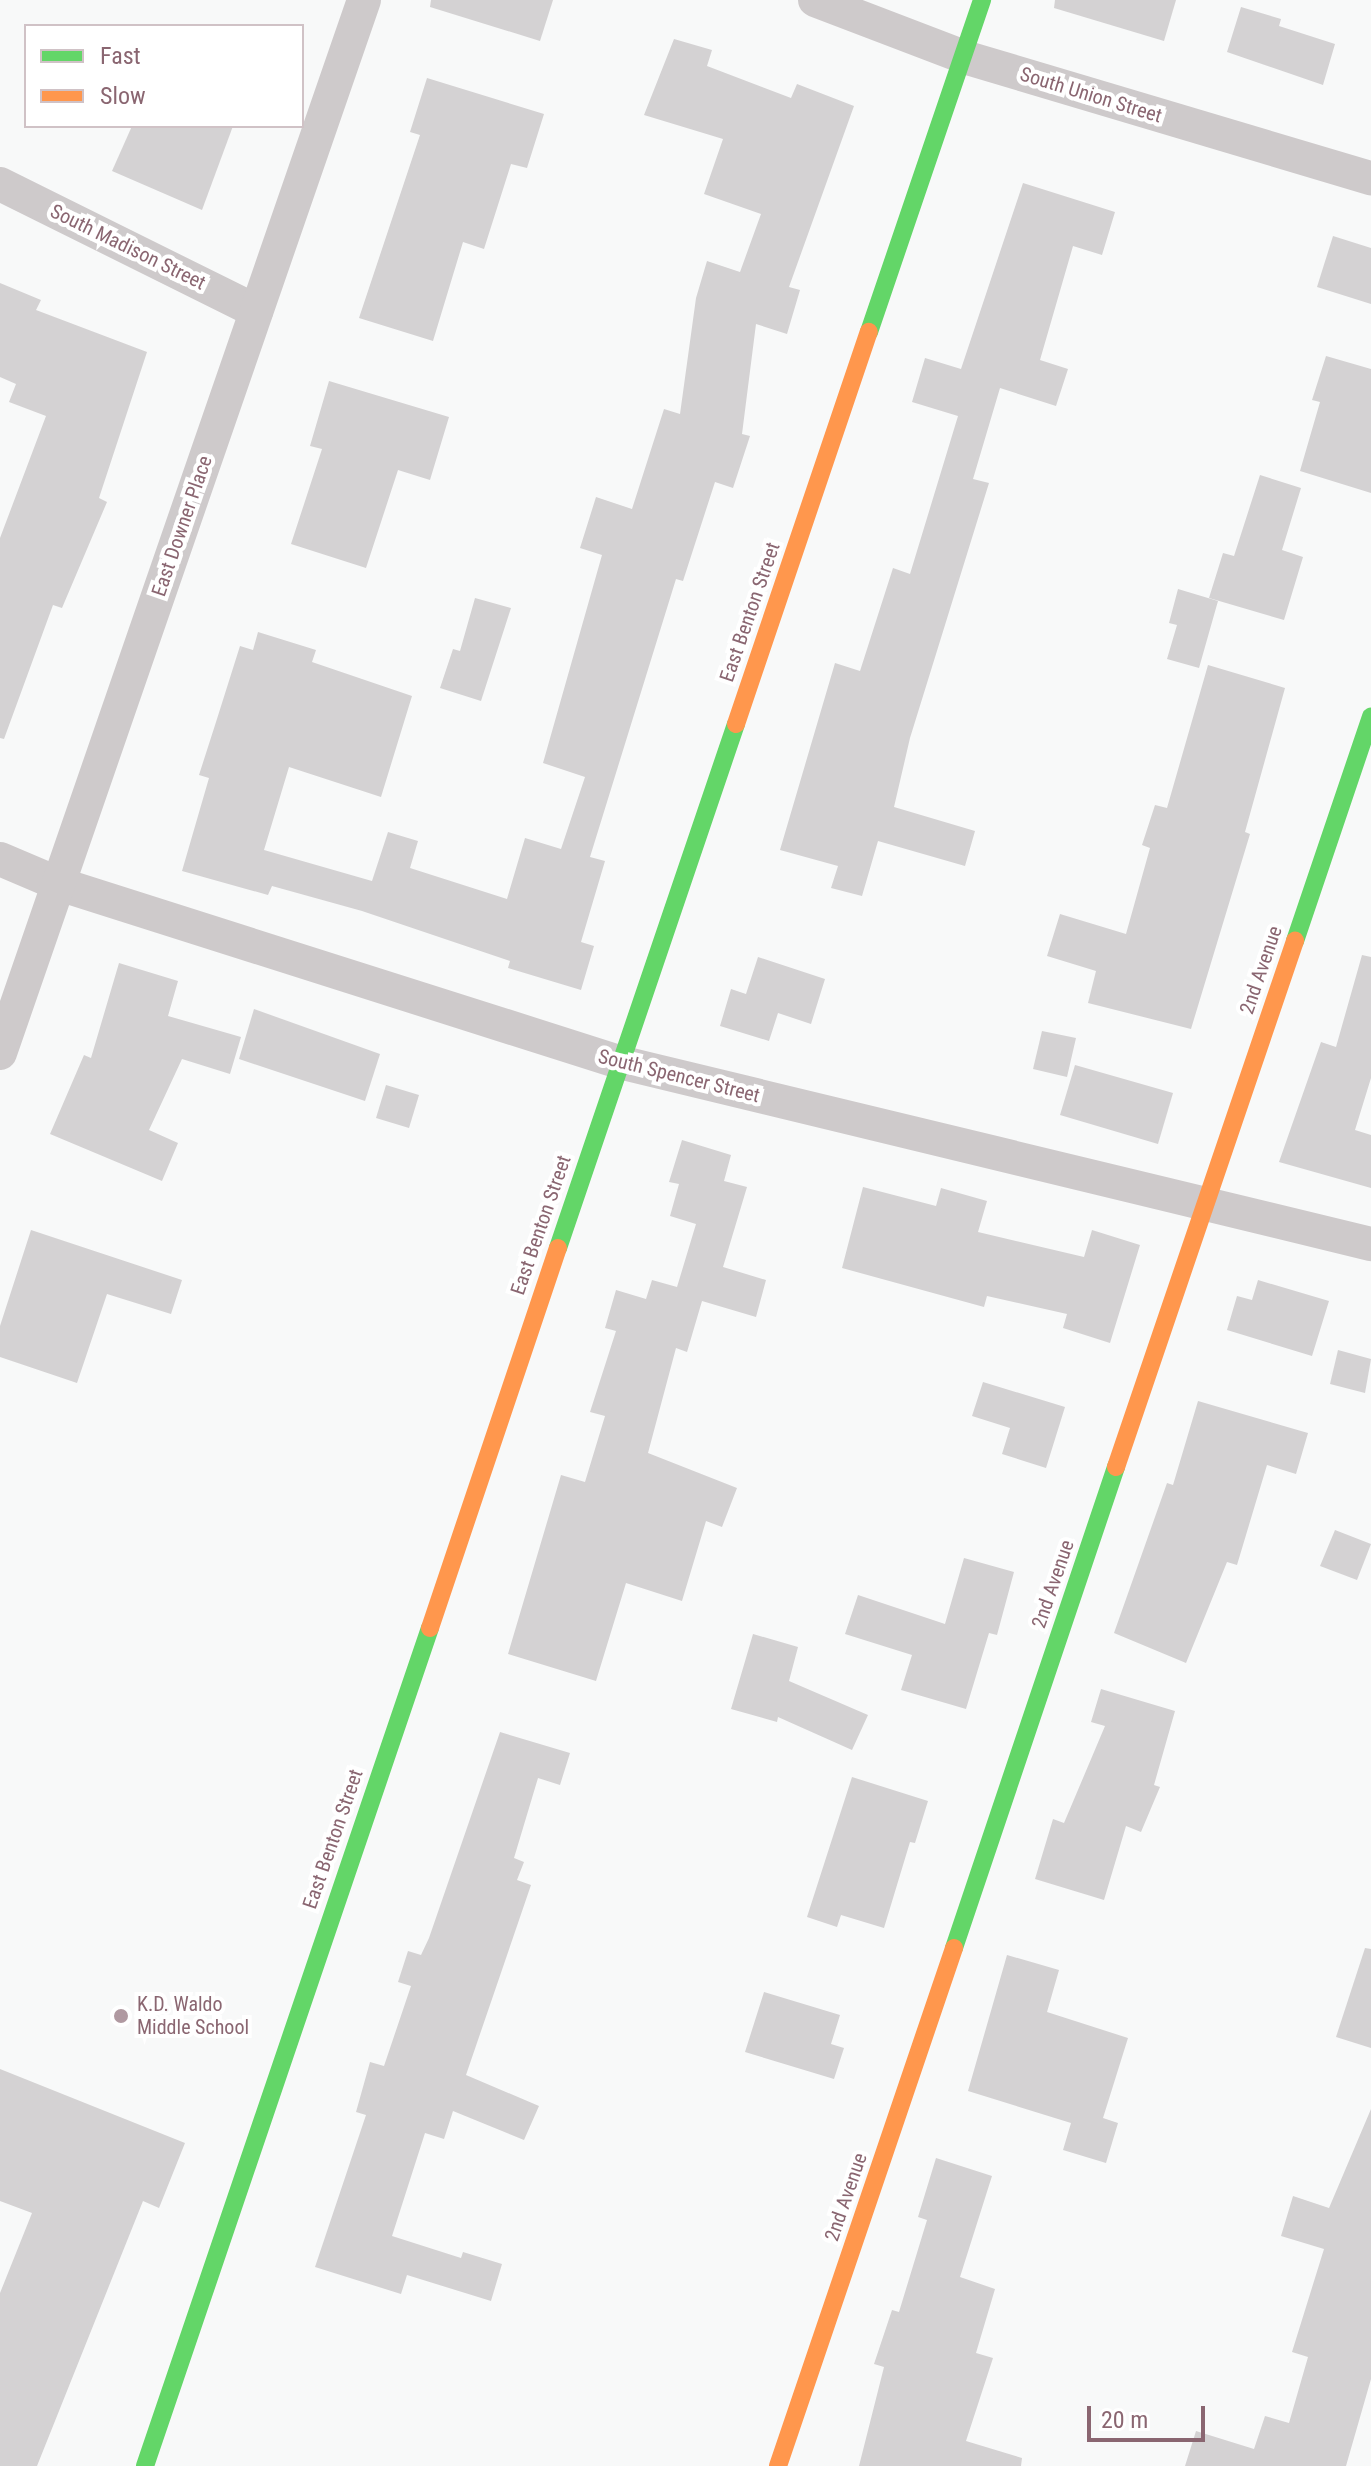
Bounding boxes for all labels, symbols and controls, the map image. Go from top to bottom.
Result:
legend [24,24,304,128]
text: Fast [100,42,141,70]
street label: South Union Street [1017,62,1165,128]
text: Slow [100,82,146,110]
street label: South Madison Street [46,199,210,295]
street label: East Downer Place [147,452,217,600]
street label: East Benton Street [715,539,785,685]
street label: 2nd Avenue [1235,923,1287,1017]
street label: South Spencer Street [596,1044,762,1108]
street label: East Benton Street [506,1152,576,1298]
street label: 2nd Avenue [1027,1537,1079,1631]
street label: East Benton Street [298,1766,368,1912]
place label: K.D. Waldo Middle School [137,1992,249,2039]
marker: K.D. Waldo Middle School [112,2007,130,2025]
street label: 2nd Avenue [820,2150,872,2244]
scale bar [1091,2390,1209,2440]
text: 20 m [1101,2406,1148,2434]

